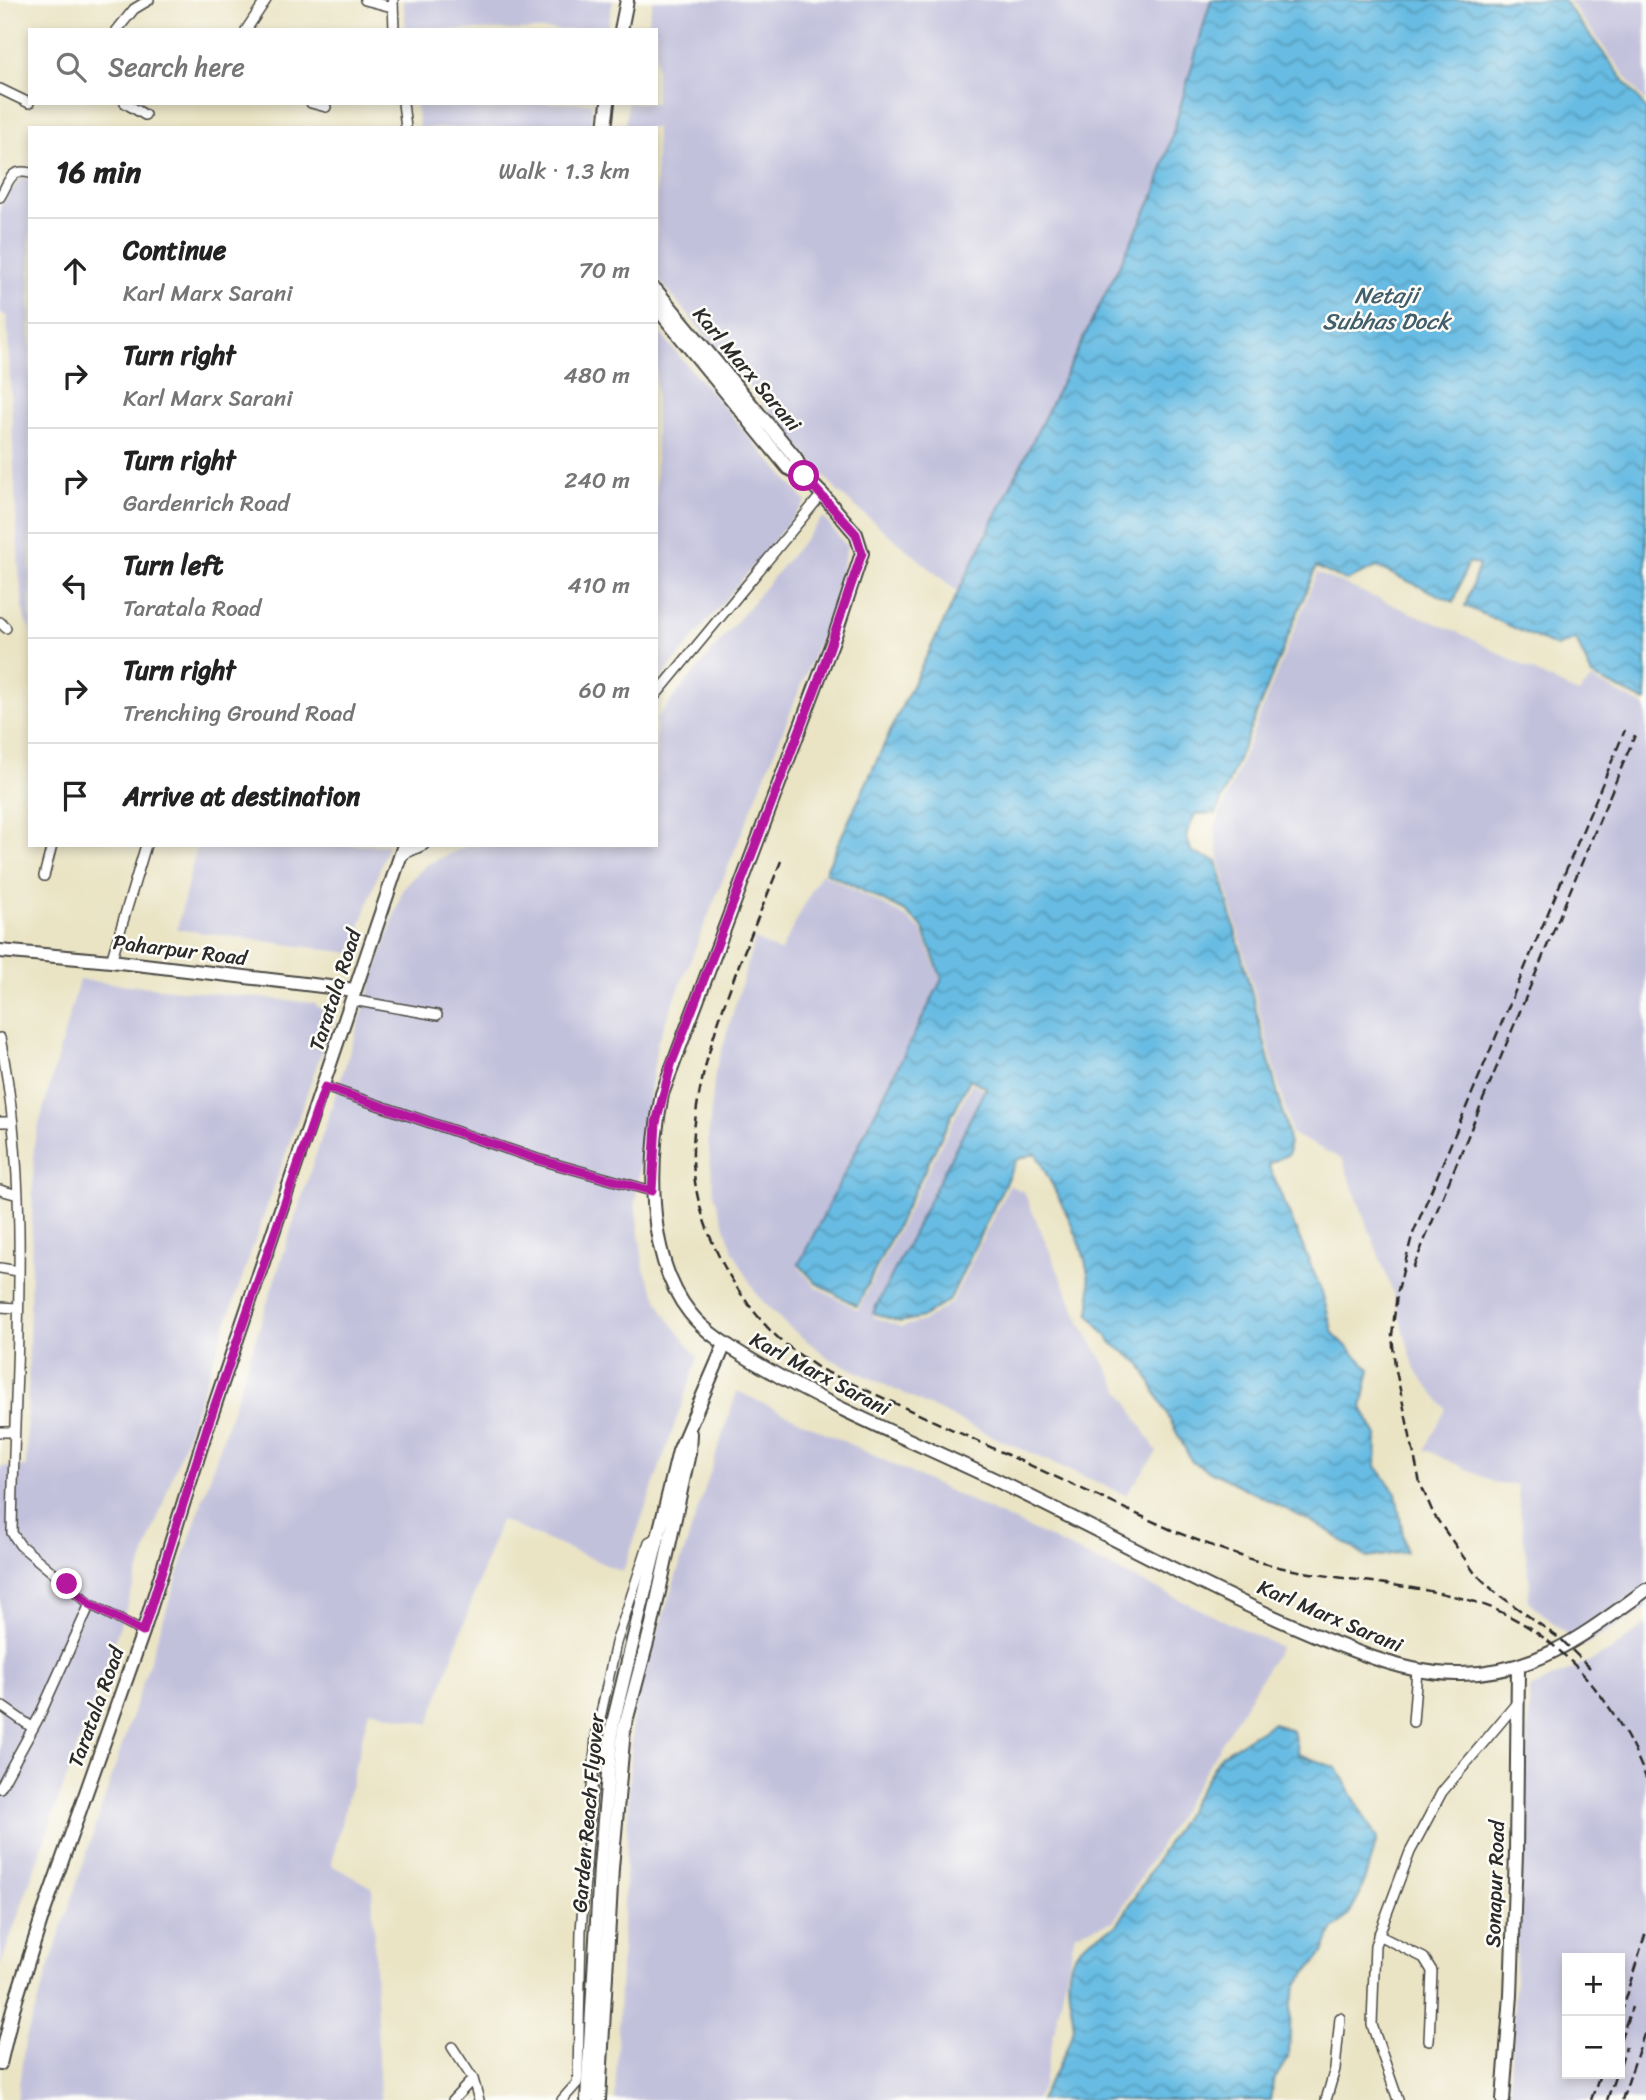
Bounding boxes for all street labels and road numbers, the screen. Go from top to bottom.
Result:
street label: Karl Marx Sarani [683,298,812,441]
street label: Taratala Road [297,922,373,1056]
street label: Paharpur Road [111,923,251,977]
street label: Karl Marx Sarani [743,1321,898,1428]
street label: Karl Marx Sarani [1251,1568,1410,1664]
street label: Taratala Road [57,1639,136,1773]
street label: Garden Reach Flyover [560,1711,616,1914]
street label: Sonapur Road [1474,1818,1516,1948]

